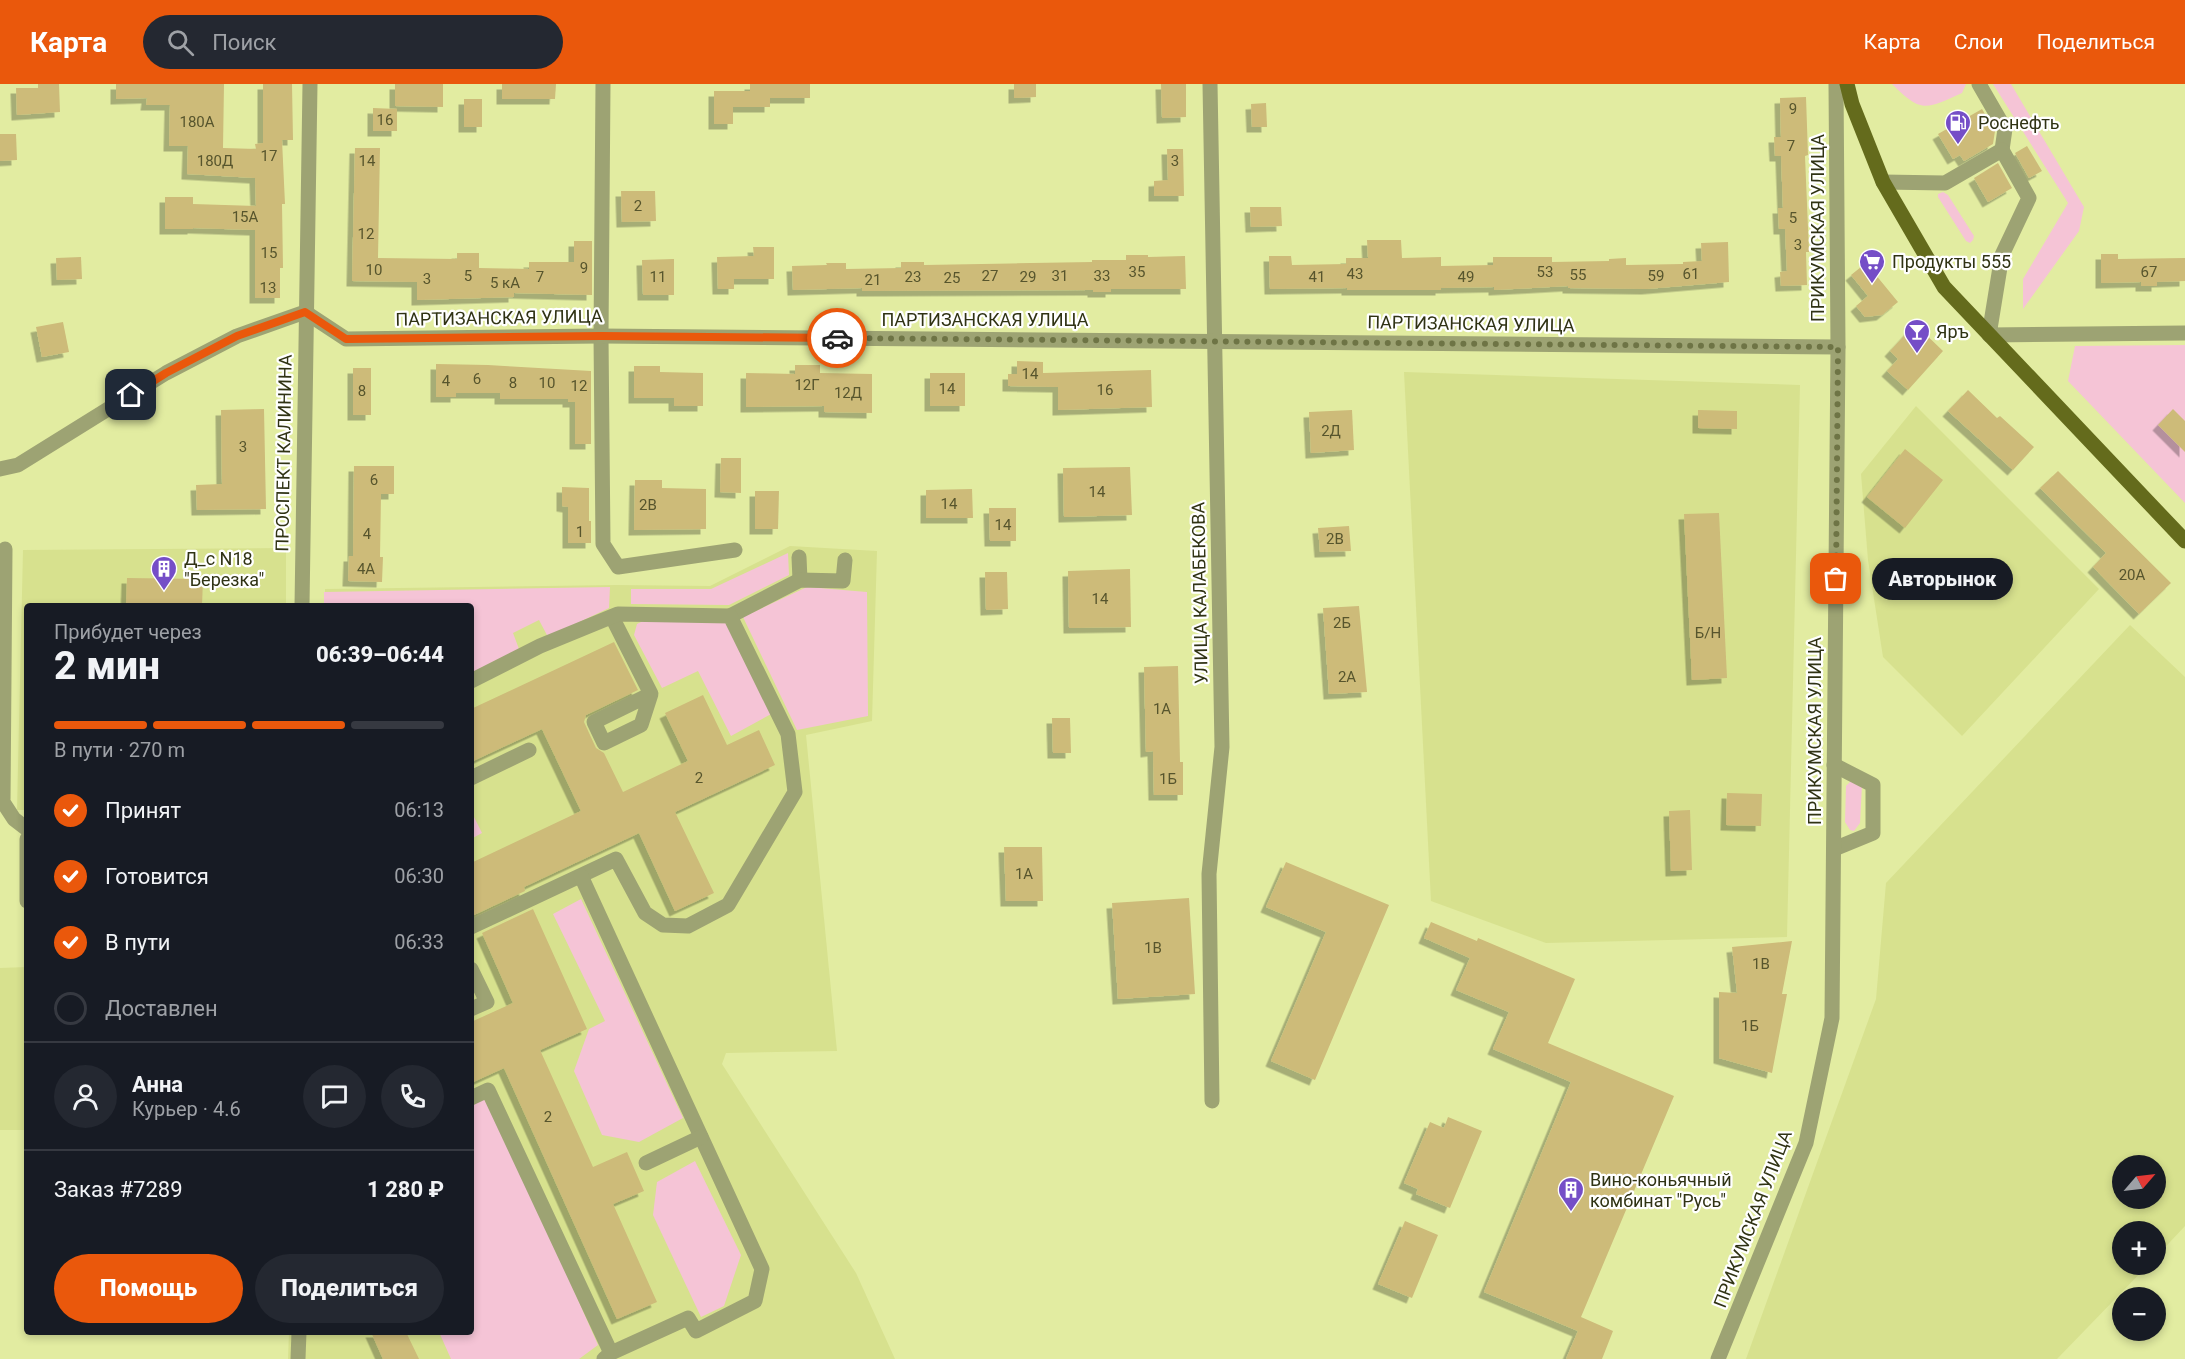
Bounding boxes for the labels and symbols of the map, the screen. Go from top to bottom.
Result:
house number: 9 [1789,100,1797,118]
fuel station icon: Роснефть [1943,108,1973,146]
house number: 16 [377,111,393,129]
place label: Роснефть [1978,112,2060,133]
house number: 180А [179,113,215,131]
street label: ПРИКУМСКАЯ УЛИЦА [1807,134,1828,322]
house number: 7 [1787,137,1795,155]
house number: 17 [261,147,277,165]
house number: 180Д [197,152,233,170]
house number: 14 [359,152,376,170]
house number: 3 [1171,152,1179,170]
house number: 2 [634,197,642,215]
house number: 15А [232,208,259,226]
house number: 5 [1789,209,1797,227]
house number: 12 [358,225,374,243]
house number: 3 [1794,236,1802,254]
house number: 15 [261,244,277,262]
supermarket icon: Продукты 555 [1857,247,1887,285]
place label: Продукты 555 [1892,251,2011,272]
house number: 9 [580,259,588,277]
house number: 10 [366,261,382,279]
house number: 35 [1129,263,1145,281]
house number: 53 [1537,263,1553,281]
house number: 67 [2141,263,2157,281]
house number: 43 [1347,265,1363,283]
house number: 61 [1683,265,1699,283]
house number: 55 [1570,266,1586,284]
house number: 5 [464,267,472,285]
house number: 27 [982,267,998,285]
house number: 31 [1052,267,1068,285]
house number: 33 [1094,267,1110,285]
house number: 59 [1648,267,1664,285]
house number: 7 [536,268,544,286]
house number: 11 [650,268,666,286]
house number: 23 [905,268,921,286]
house number: 29 [1020,268,1036,286]
house number: 41 [1309,268,1325,286]
house number: 49 [1458,268,1474,286]
house number: 25 [944,269,960,287]
house number: 3 [423,270,431,288]
house number: 21 [865,271,881,289]
house number: 5 кА [490,274,520,292]
house number: 13 [260,279,276,297]
street label: ПАРТИЗАНСКАЯ УЛИЦА [395,305,603,330]
courier [807,308,867,368]
street label: ПАРТИЗАНСКАЯ УЛИЦА [881,309,1089,330]
street label: ПАРТИЗАНСКАЯ УЛИЦА [1367,311,1575,336]
bar icon: Яръ [1902,317,1932,355]
place label: Яръ [1936,321,1969,342]
street label: ПРОСПЕКТ КАЛИНИНА [271,354,296,552]
house number: 14 [1022,365,1039,383]
pin [105,369,156,420]
house number: 6 [473,370,481,388]
house number: 4 [442,372,451,390]
house number: 8 [509,374,517,392]
house number: 10 [539,374,555,392]
house number: 12Г [794,376,820,394]
house number: 12 [571,377,587,395]
house number: 14 [939,380,956,398]
house number: 16 [1097,381,1113,399]
house number: 8 [358,382,366,400]
house number: 12Д [834,384,862,402]
house number: 2Д [1321,422,1341,440]
house number: 3 [239,438,247,456]
house number: 6 [370,471,378,489]
house number: 14 [1089,483,1106,501]
house number: 14 [941,495,958,513]
house number: 2В [639,496,657,514]
street label: УЛИЦА КАЛАБЕКОВА [1187,501,1212,684]
house number: 14 [995,516,1012,534]
house number: 1 [576,523,584,541]
house number: 4 [363,525,372,543]
house number: 2В [1326,530,1344,548]
place label: Д_с N18 "Березка" [184,548,264,590]
pin [1810,553,1861,604]
building icon: Д_с N18 "Березка" [149,554,179,592]
callout: Авторынок [1872,558,2013,600]
house number: 4А [357,560,375,578]
house number: 20А [2119,566,2146,584]
house number: 14 [1092,590,1109,608]
house number: 2Б [1333,614,1351,632]
house number: Б/Н [1695,624,1721,642]
street label: ПРИКУМСКАЯ УЛИЦА [1804,637,1825,825]
house number: 2А [1338,668,1356,686]
house number: 1А [1153,700,1171,718]
house number: 2 [695,769,703,787]
house number: 1Б [1159,770,1177,788]
house number: 1А [1015,865,1033,883]
house number: 1В [1144,939,1162,957]
house number: 1В [1752,955,1770,973]
house number: 1Б [1741,1017,1759,1035]
house number: 2 [544,1108,552,1126]
street label: ПРИКУМСКАЯ УЛИЦА [1709,1127,1796,1310]
north arrow [2112,1155,2166,1209]
place label: Вино-коньячный комбинат "Русь" [1590,1169,1732,1211]
building icon: Вино-коньячный комбинат "Русь" [1556,1175,1586,1213]

